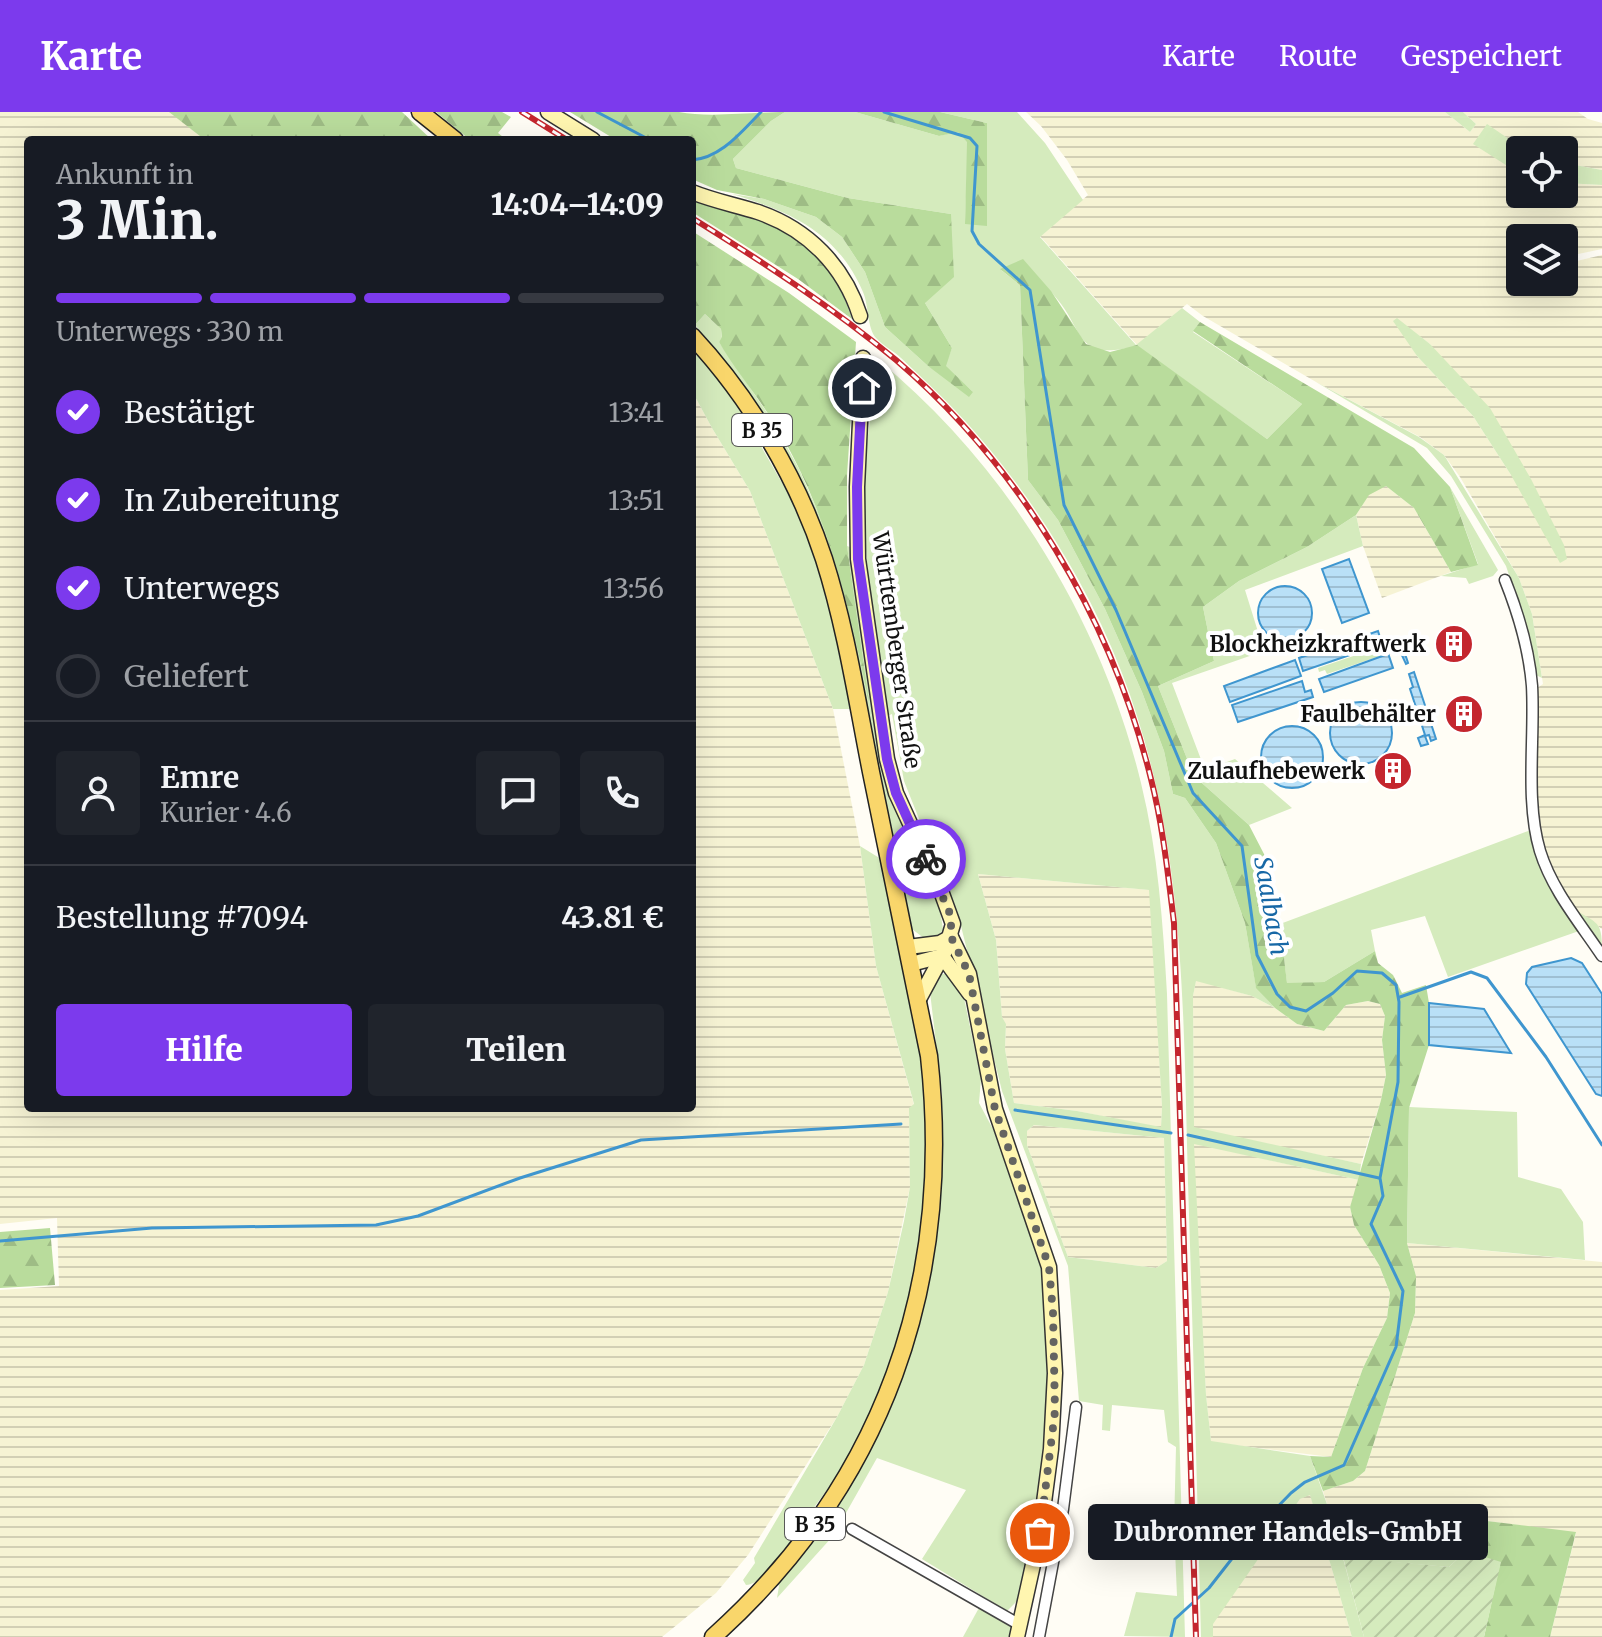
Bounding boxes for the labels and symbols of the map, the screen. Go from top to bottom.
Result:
pin [828,354,896,422]
road number: B 35 [732,414,792,446]
street label: Württemberger Straße [866,529,927,770]
building icon: Blockheizkraftwerk [1433,623,1475,665]
place label: Blockheizkraftwerk [1209,630,1427,658]
building icon: Faulbehälter [1443,693,1485,735]
place label: Faulbehälter [1300,700,1436,728]
building icon: Zulaufhebewerk [1372,750,1414,792]
place label: Zulaufhebewerk [1187,757,1366,785]
courier [886,819,966,899]
water label: Saalbach [1247,854,1295,958]
pin [1006,1499,1074,1567]
callout: Dubronner Handels-GmbH [1088,1505,1488,1561]
road number: B 35 [785,1508,845,1540]

